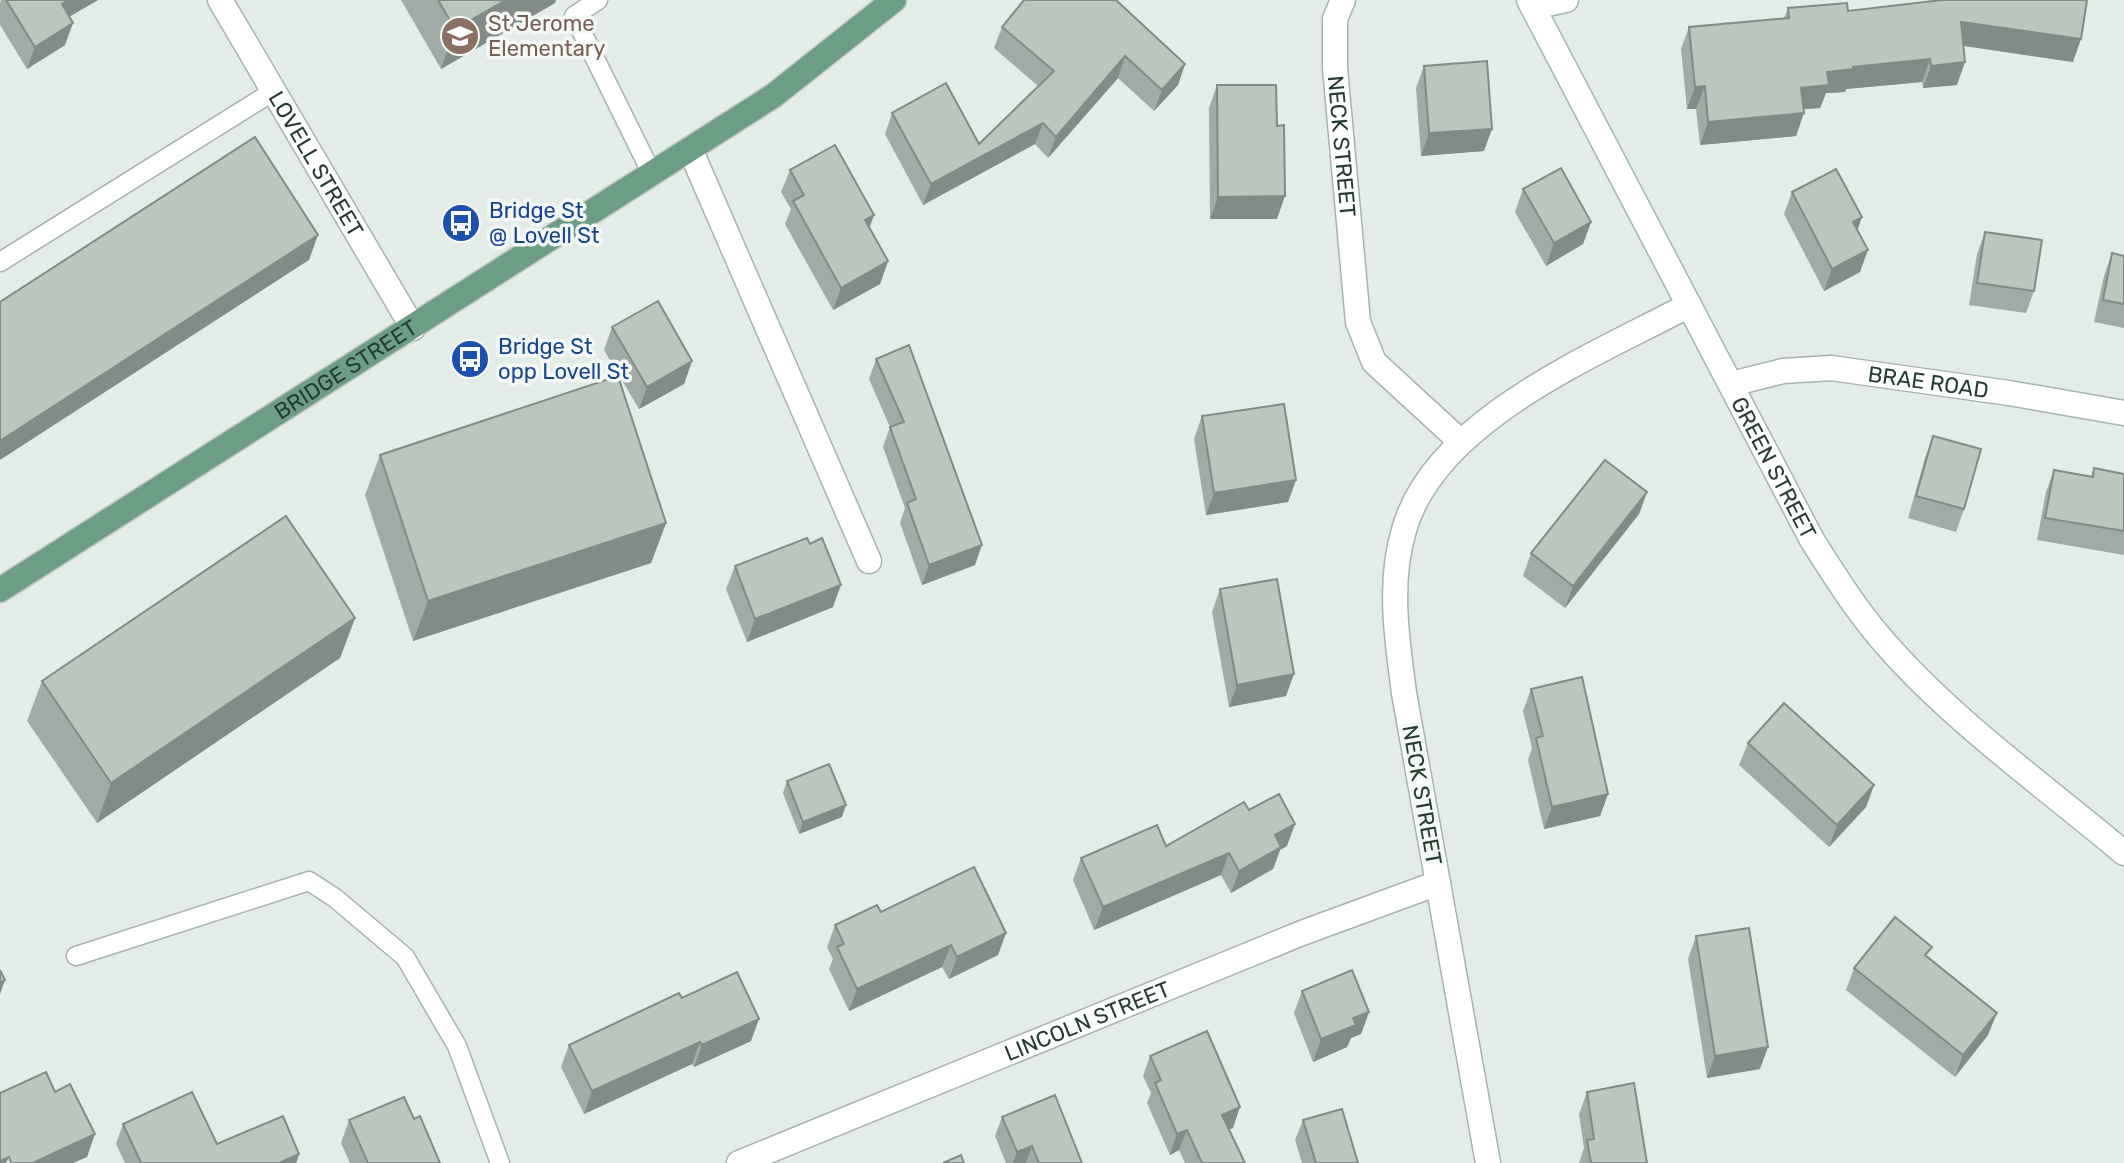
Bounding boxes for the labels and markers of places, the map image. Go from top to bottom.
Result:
place label: St Jerome Elementary [488,10,605,62]
school or university icon: St Jerome Elementary [439,15,481,57]
place label: Bridge St @ Lovell St [489,197,600,249]
bus stop icon: Bridge St @ Lovell St [440,202,482,244]
place label: Bridge St opp Lovell St [498,333,629,385]
bus stop icon: Bridge St opp Lovell St [449,338,491,380]

